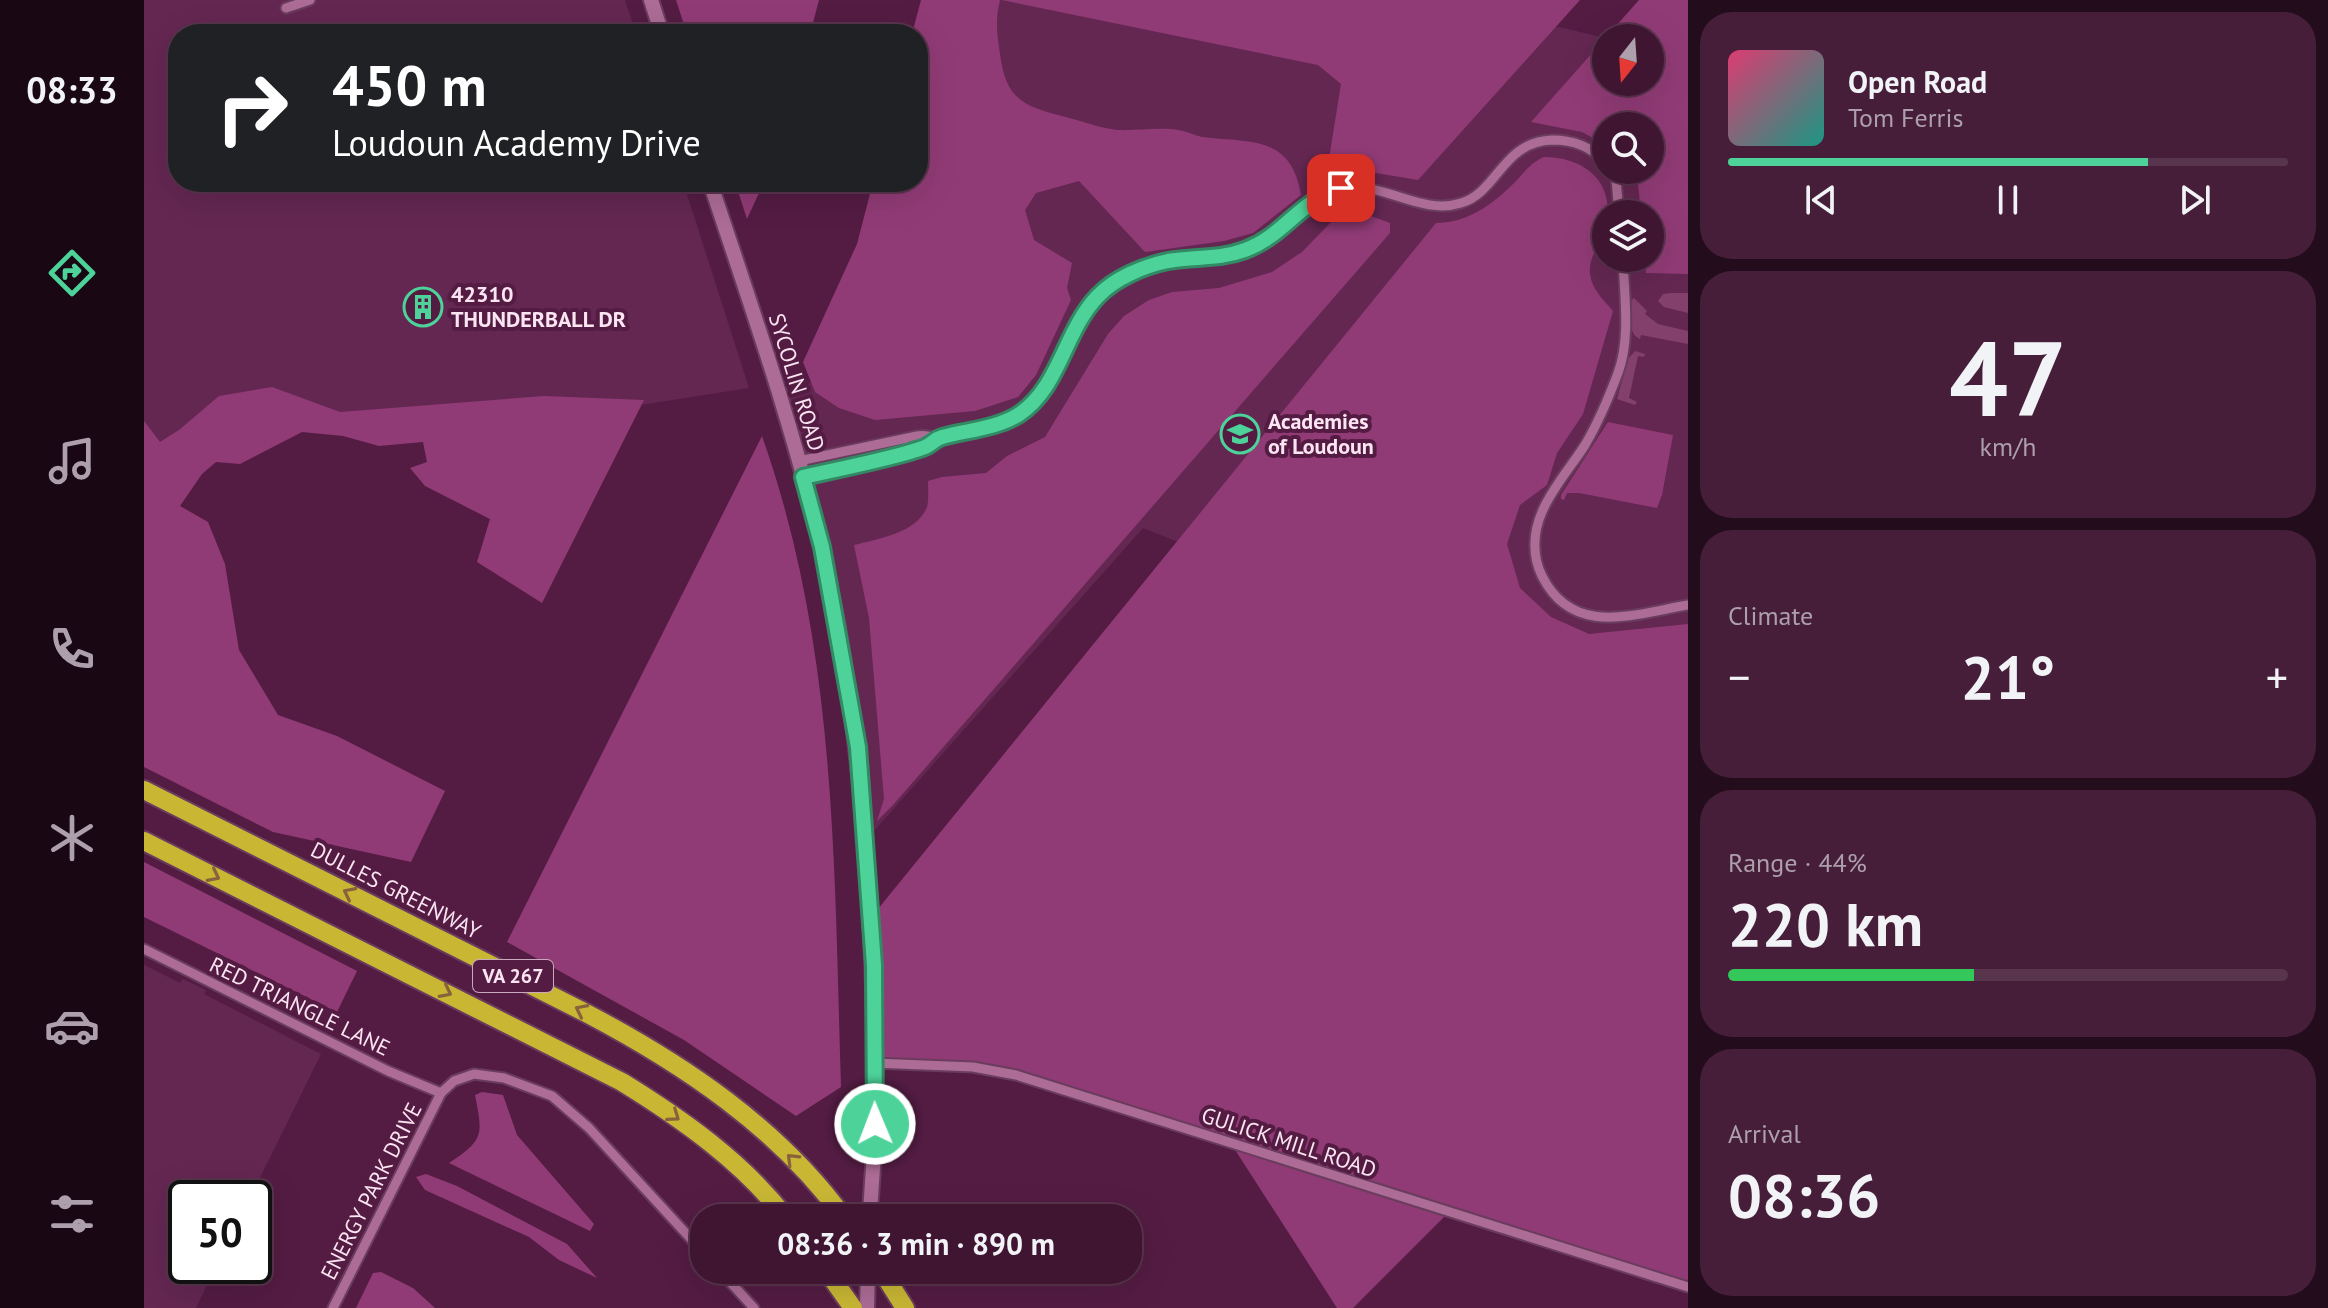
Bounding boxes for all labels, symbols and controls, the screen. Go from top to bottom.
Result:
north arrow [1592,24,1664,96]
map controls [1592,24,1664,272]
text: 450 m [332,49,487,121]
icon: right [200,56,304,160]
text: Open Road [1848,62,1987,101]
text: 08:33 [26,66,118,113]
text: Tom Ferris [1848,101,1963,134]
button: search [1592,112,1664,184]
text: Loudoun Academy Drive [332,119,701,166]
pin [1307,154,1375,222]
icon: arrive [1319,166,1363,210]
icon: previous [1799,178,1843,222]
icon: pause [1986,178,2030,222]
icon: next [2173,178,2217,222]
button: layers [1592,200,1664,272]
icon: directions [44,245,100,301]
place label: 42310 THUNDERBALL DR [451,280,626,333]
building icon: 42310 THUNDERBALL DR [402,286,444,328]
street label: SYCOLIN ROAD [763,310,831,454]
text: 47 [1949,310,2067,445]
place label: Academies of Loudoun [1268,407,1374,460]
school or university icon: Academies of Loudoun [1219,413,1261,455]
text: km/h [1980,430,2037,463]
icon: music [44,433,100,489]
text: Climate [1728,599,1813,632]
icon: phone [44,621,100,677]
text: 21° [1961,638,2055,716]
text: − [1728,648,1750,705]
text: + [2266,648,2288,705]
icon: climate [44,810,100,866]
street label: DULLES GREENWAY [306,835,486,945]
text: Range · 44% [1728,846,1867,879]
one-way arrow [205,866,220,882]
text: 220 km [1728,885,1923,963]
one-way arrow [342,887,357,903]
street label: RED TRIANGLE LANE [205,950,395,1062]
road number: VA 267 [473,960,553,992]
one-way arrow [438,983,453,998]
icon: car [44,998,100,1054]
one-way arrow [575,1004,589,1020]
position arrow [833,1082,917,1166]
street label: ENERGY PARK DRIVE [314,1098,428,1284]
street label: GULICK MILL ROAD [1198,1101,1380,1183]
one-way arrow [666,1106,680,1121]
text: Arrival [1728,1117,1801,1150]
one-way arrow [787,1154,801,1168]
text: 08:36 [1728,1156,1880,1234]
speed limit sign: 50 [168,1180,272,1284]
icon: filters [44,1186,100,1242]
text: 08:36 · 3 min · 890 m [777,1224,1055,1263]

